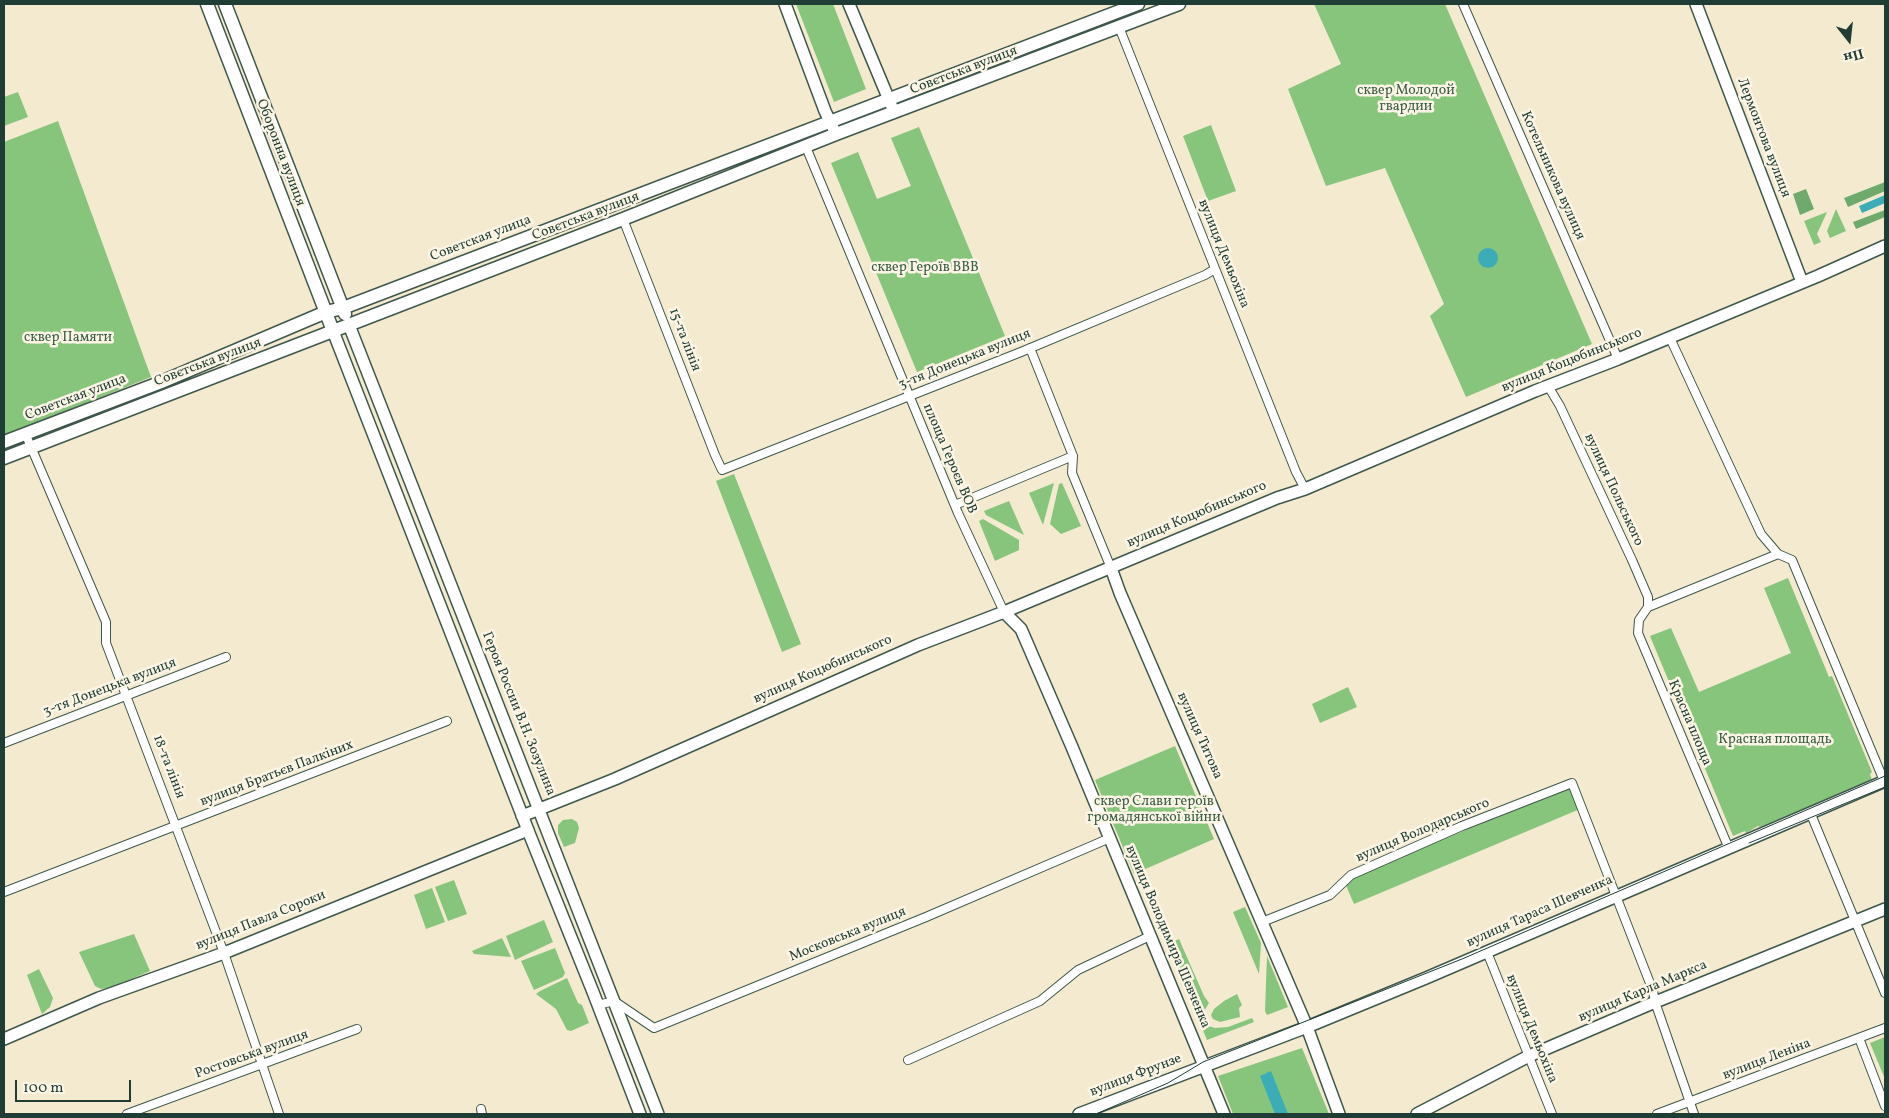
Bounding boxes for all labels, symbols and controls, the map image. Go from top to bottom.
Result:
north arrow [1824,15,1874,65]
street label: Совєтська вулиця [908,43,1020,99]
text: Пн [1841,43,1865,67]
street label: Лермонтова вулиця [1732,76,1794,200]
park label: сквер Молодой гвардии [1357,83,1455,115]
street label: Оборонна вулиця [252,97,308,209]
street label: Котельникова вулиця [1516,109,1588,243]
street label: Совєтська вулиця [530,189,642,245]
street label: вулиця Демьохіна [1193,197,1253,311]
street label: Советская улица [428,212,534,266]
park label: сквер Героїв ВВВ [871,260,979,276]
street label: 15-та лінія [664,306,704,374]
street label: вулиця Коцюбинського [1499,325,1645,397]
street label: 3-тя Донецька вулиця [896,326,1034,394]
park label: сквер Памяти [24,330,112,346]
street label: Совєтська вулиця [152,335,264,391]
street label: Советская улица [23,371,129,425]
street label: площа Героєв ВОВ [918,401,980,517]
street label: вулиця Польського [1580,431,1646,549]
street label: вулиця Коцюбинського [1125,478,1269,552]
street label: Героя России В.Н. Зозулина [477,630,559,798]
street label: вулиця Коцюбинського [751,632,895,708]
street label: 3-тя Донецька вулиця [41,655,179,721]
street label: Красна площа [1663,678,1715,768]
street label: вулиця Титова [1172,690,1226,782]
park label: Красная площадь [1718,732,1832,748]
street label: 18-та лінія [148,733,188,801]
street label: вулиця Братьєв Палкіних [198,737,356,811]
park label: сквер Слави героїв громадянської війни [1087,794,1221,826]
street label: вулиця Володарського [1354,795,1492,867]
street label: вулиця Володимира Шевченка [1121,843,1213,1031]
street label: вулиця Тараса Шевченка [1464,872,1616,952]
street label: вулиця Павла Сороки [194,887,328,955]
street label: Московська вулиця [787,904,909,966]
street label: вулиця Карла Маркса [1576,957,1710,1027]
street label: вулиця Демьохіна [1501,972,1561,1086]
street label: Ростовська вулиця [193,1027,311,1083]
street label: вулиця Леніна [1721,1035,1813,1085]
street label: вулиця Фрунзе [1088,1051,1184,1101]
scale bar [18,1070,134,1102]
text: 100 m [23,1078,63,1099]

